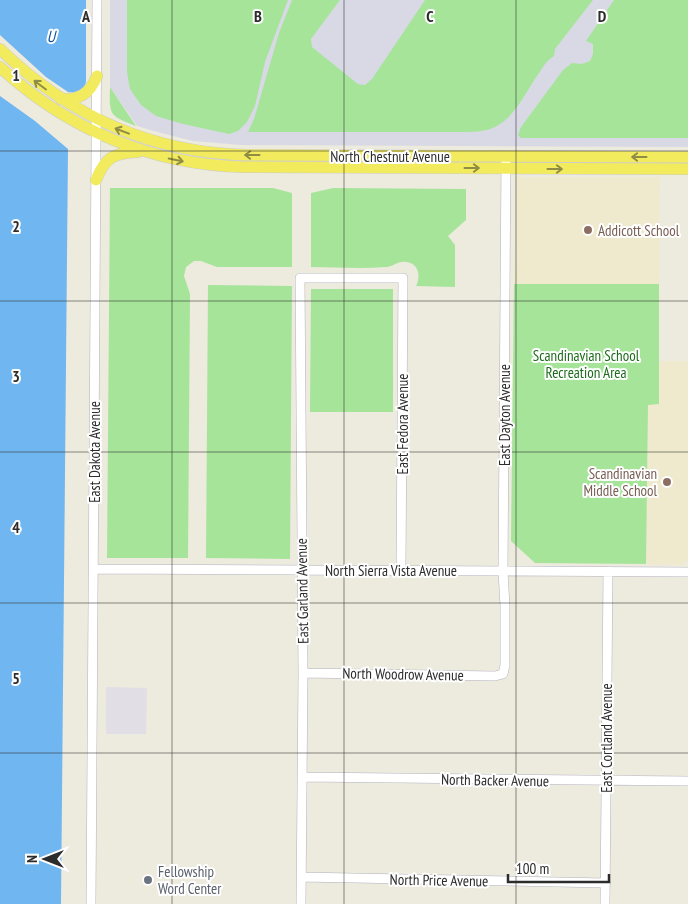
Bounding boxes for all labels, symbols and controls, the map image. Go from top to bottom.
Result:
text: A [81,6,91,26]
text: B [254,6,262,26]
text: C [426,6,434,26]
text: D [598,6,607,26]
water label: U [47,26,58,46]
text: 1 [12,65,20,85]
one-way arrow [34,79,47,90]
one-way arrow [115,126,131,135]
street label: North Chestnut Avenue [330,147,450,166]
one-way arrow [245,150,261,160]
one-way arrow [632,152,648,162]
one-way arrow [167,156,183,165]
one-way arrow [464,164,480,173]
one-way arrow [546,164,563,174]
text: 2 [12,216,20,236]
place label: Addicott School [598,221,680,240]
marker: Addicott School [582,224,594,236]
park label: Scandinavian School Recreation Area [533,346,640,382]
street label: East Dayton Avenue [495,364,514,466]
text: 3 [12,366,20,386]
street label: East Fedora Avenue [393,374,412,475]
street label: East Dakota Avenue [85,401,104,503]
place label: Scandinavian Middle School [584,464,657,500]
marker: Scandinavian Middle School [661,476,673,488]
text: 4 [12,517,20,537]
street label: East Garland Avenue [292,538,312,644]
street label: North Sierra Vista Avenue [325,561,457,580]
street label: North Woodrow Avenue [342,663,464,685]
text: 5 [12,668,20,688]
street label: East Cortland Avenue [597,683,616,793]
street label: North Backer Avenue [441,770,549,790]
north arrow [20,834,70,884]
scale bar [508,852,609,884]
text: N [23,855,41,863]
text: 100 m [516,859,549,878]
place label: Fellowship Word Center [158,862,222,898]
street label: North Price Avenue [390,870,488,890]
marker: Fellowship Word Center [142,874,154,886]

